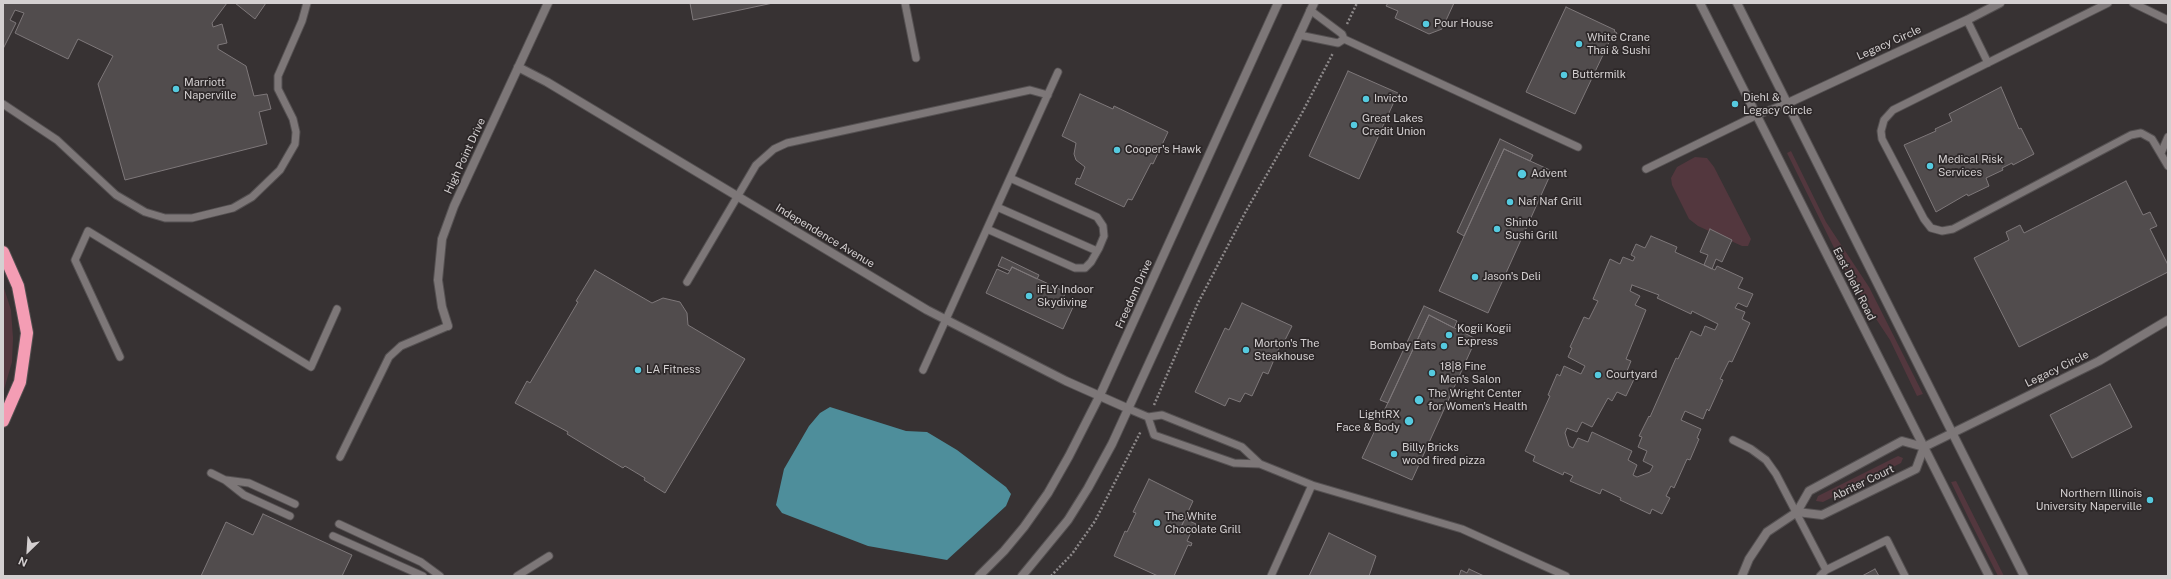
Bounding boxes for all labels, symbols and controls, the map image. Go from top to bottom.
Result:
place label: Pour House [1434,17,1493,31]
marker: Pour House [1421,19,1431,29]
street label: Legacy Circle [1855,23,1923,63]
place label: White Crane Thai & Sushi [1587,31,1650,57]
marker: White Crane Thai & Sushi [1574,39,1584,49]
place label: Buttermilk [1572,68,1626,82]
marker: Buttermilk [1559,70,1569,80]
place label: Marriott Naperville [184,76,236,102]
marker: Marriott Naperville [171,84,181,94]
place label: Diehl & Legacy Circle [1743,91,1812,117]
place label: Invicto [1374,92,1408,106]
marker: Invicto [1361,94,1371,104]
marker: Diehl & Legacy Circle [1730,99,1740,109]
place label: Great Lakes Credit Union [1362,112,1426,138]
street label: High Point Drive [442,116,488,196]
marker: Great Lakes Credit Union [1349,120,1359,130]
place label: Cooper's Hawk [1125,143,1201,157]
marker: Cooper's Hawk [1112,145,1122,155]
place label: Medical Risk Services [1938,153,2003,179]
marker: Medical Risk Services [1925,161,1935,171]
place label: Advent [1531,167,1567,181]
marker: Advent [1516,168,1528,180]
place label: Naf Naf Grill [1518,195,1582,209]
marker: Naf Naf Grill [1505,197,1515,207]
street label: Independence Avenue [773,201,877,271]
place label: Shinto Sushi Grill [1505,216,1558,242]
marker: Shinto Sushi Grill [1492,224,1502,234]
street label: East Diehl Road [1830,245,1878,323]
street label: Freedom Drive [1113,257,1155,331]
place label: Jason's Deli [1483,270,1541,284]
marker: Jason's Deli [1470,272,1480,282]
place label: iFLY Indoor Skydiving [1037,283,1094,309]
marker: iFLY Indoor Skydiving [1024,291,1034,301]
place label: Kogii Kogii Express [1457,322,1511,348]
marker: Kogii Kogii Express [1444,330,1454,340]
place label: Morton's The Steakhouse [1254,337,1319,363]
place label: Bombay Eats [1369,339,1436,353]
marker: Bombay Eats [1439,341,1449,351]
marker: Morton's The Steakhouse [1241,345,1251,355]
street label: Legacy Circle [2023,348,2091,390]
place label: 18|8 Fine Men's Salon [1440,360,1501,386]
place label: LA Fitness [646,363,700,377]
marker: LA Fitness [633,365,643,375]
marker: 18|8 Fine Men's Salon [1427,368,1437,378]
place label: Courtyard [1606,368,1657,382]
marker: Courtyard [1593,370,1603,380]
place label: The Wright Center for Women's Health [1428,387,1527,413]
marker: The Wright Center for Women's Health [1413,394,1425,406]
place label: LightRX Face & Body [1336,408,1400,434]
marker: LightRX Face & Body [1403,415,1415,427]
place label: Billy Bricks wood fired pizza [1402,441,1485,467]
marker: Billy Bricks wood fired pizza [1389,449,1399,459]
street label: Abriter Court [1830,462,1896,504]
place label: Northern Illinois University Naperville [2036,487,2142,513]
marker: Northern Illinois University Naperville [2145,495,2155,505]
place label: The White Chocolate Grill [1165,510,1241,536]
marker: The White Chocolate Grill [1152,518,1162,528]
north arrow [8,531,48,571]
text: N [16,555,29,569]

